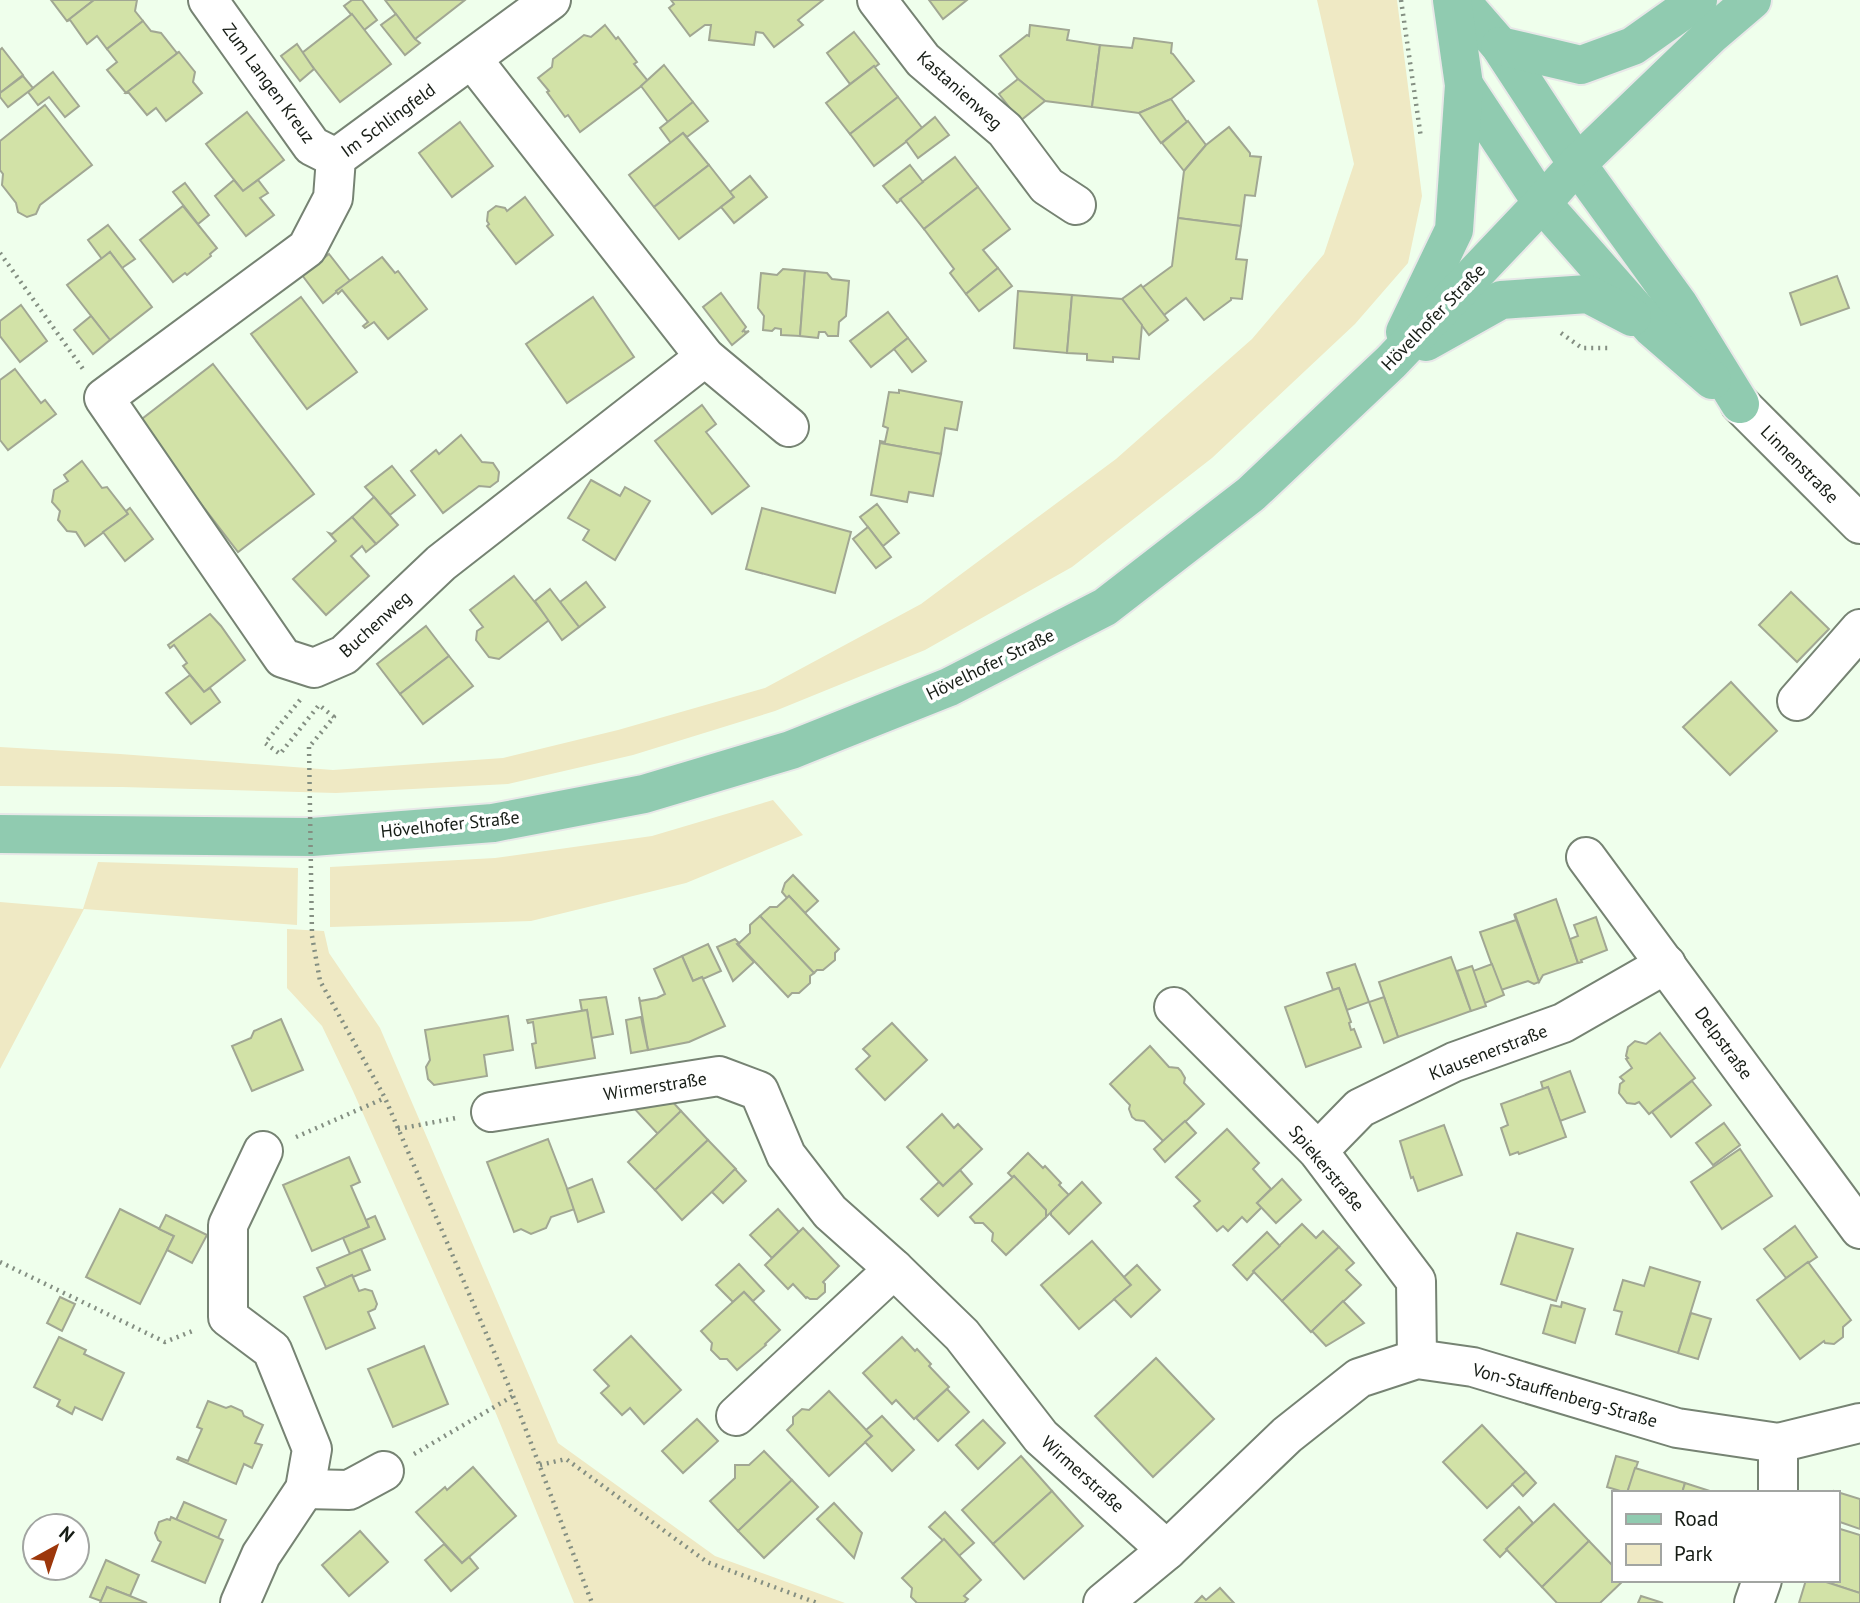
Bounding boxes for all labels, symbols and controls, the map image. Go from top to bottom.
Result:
street label: Zum Langen Kreuz [218,18,320,148]
street label: Kastanienweg [912,46,1008,134]
street label: Im Schlingfeld [336,78,440,162]
street label: Hövelhofer Straße [1376,259,1490,375]
street label: Linnenstraße [1756,420,1844,508]
street label: Buchenweg [334,586,416,662]
street label: Hövelhofer Straße [922,623,1058,705]
street label: Hövelhofer Straße [379,805,521,843]
street label: Delpstraße [1690,1002,1758,1084]
street label: Klausenerstraße [1425,1019,1551,1085]
street label: Wirmerstraße [602,1066,708,1106]
street label: Spiekerstraße [1284,1120,1370,1216]
street label: Von-Stauffenberg-Straße [1469,1357,1660,1432]
street label: Wirmerstraße [1037,1431,1129,1517]
legend [1612,1491,1839,1582]
text: Road [1674,1505,1718,1532]
north arrow [21,1512,91,1582]
text: N [54,1521,79,1547]
text: Park [1674,1540,1713,1567]

